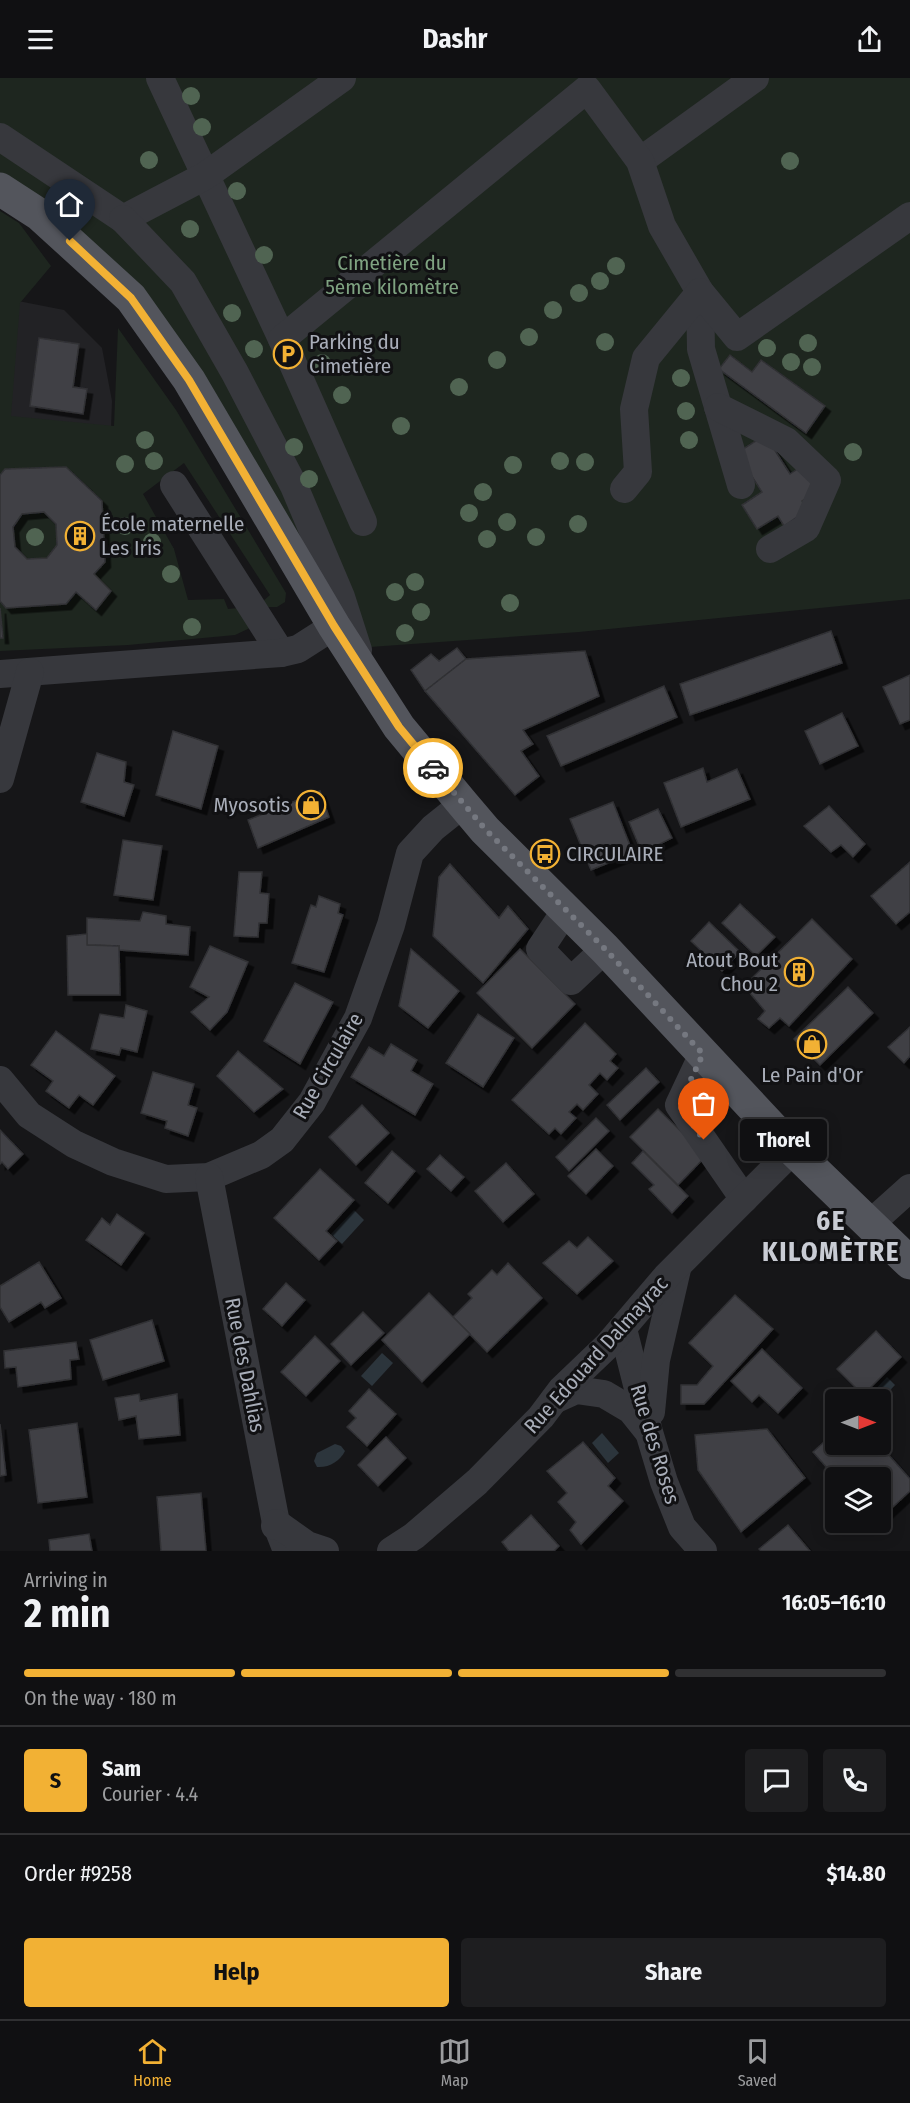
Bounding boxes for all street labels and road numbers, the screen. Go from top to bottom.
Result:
street label: Rue Circulaire [287,1008,369,1124]
street label: Rue Edouard Dalmayrac [519,1271,673,1439]
street label: Rue des Dahlias [219,1295,271,1435]
street label: Rue des Roses [624,1381,686,1507]

